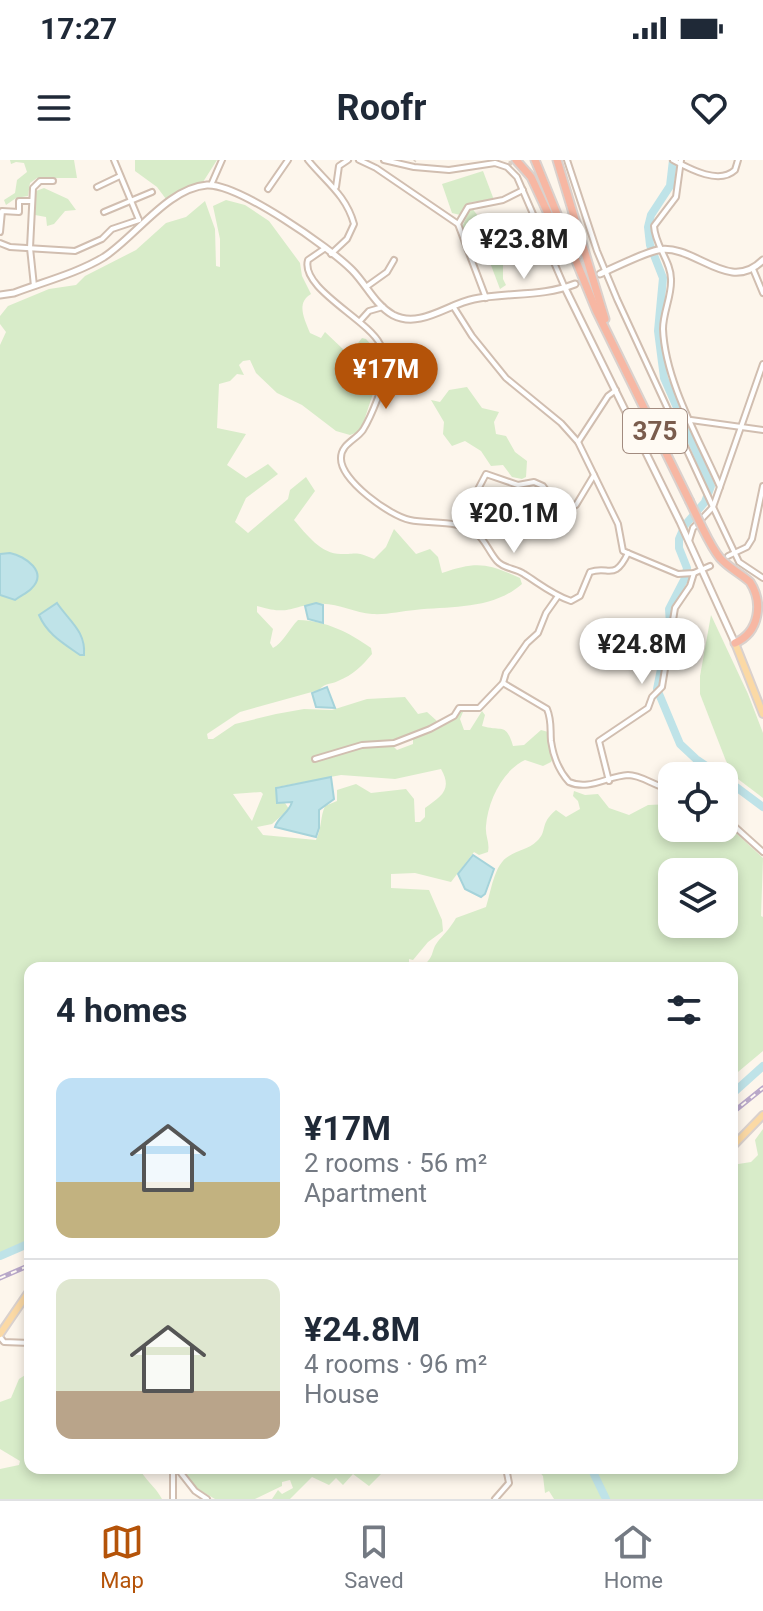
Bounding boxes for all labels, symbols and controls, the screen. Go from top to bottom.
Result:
text: 17:27 [40,11,117,46]
icon: menu [32,86,76,130]
icon: heart [687,86,731,130]
text: Roofr [337,87,426,129]
pin: ¥23.8M [459,213,589,281]
text: ¥23.8M [480,224,569,254]
pin: ¥17M [339,343,433,411]
text: ¥17M [353,354,419,384]
road number: 375 [623,409,687,453]
pin: ¥20.1M [449,487,579,555]
text: ¥20.1M [470,498,559,528]
pin: ¥24.8M [577,618,707,686]
text: ¥24.8M [598,629,687,659]
map controls [658,762,738,938]
button: locate [658,762,738,842]
button: layers [658,858,738,938]
icon: filters [662,988,706,1032]
text: 4 homes [56,990,187,1030]
text: ¥17M [304,1108,391,1148]
icon: home [120,1110,216,1206]
text: 2 rooms · 56 m² [304,1148,487,1178]
text: Apartment [304,1178,427,1208]
text: ¥24.8M [304,1309,420,1349]
icon: home [120,1311,216,1407]
text: 4 rooms · 96 m² [304,1349,487,1379]
text: House [304,1379,379,1409]
tab: Map [100,1520,144,1593]
tab: Saved [344,1520,404,1593]
tab: Home [604,1520,663,1593]

